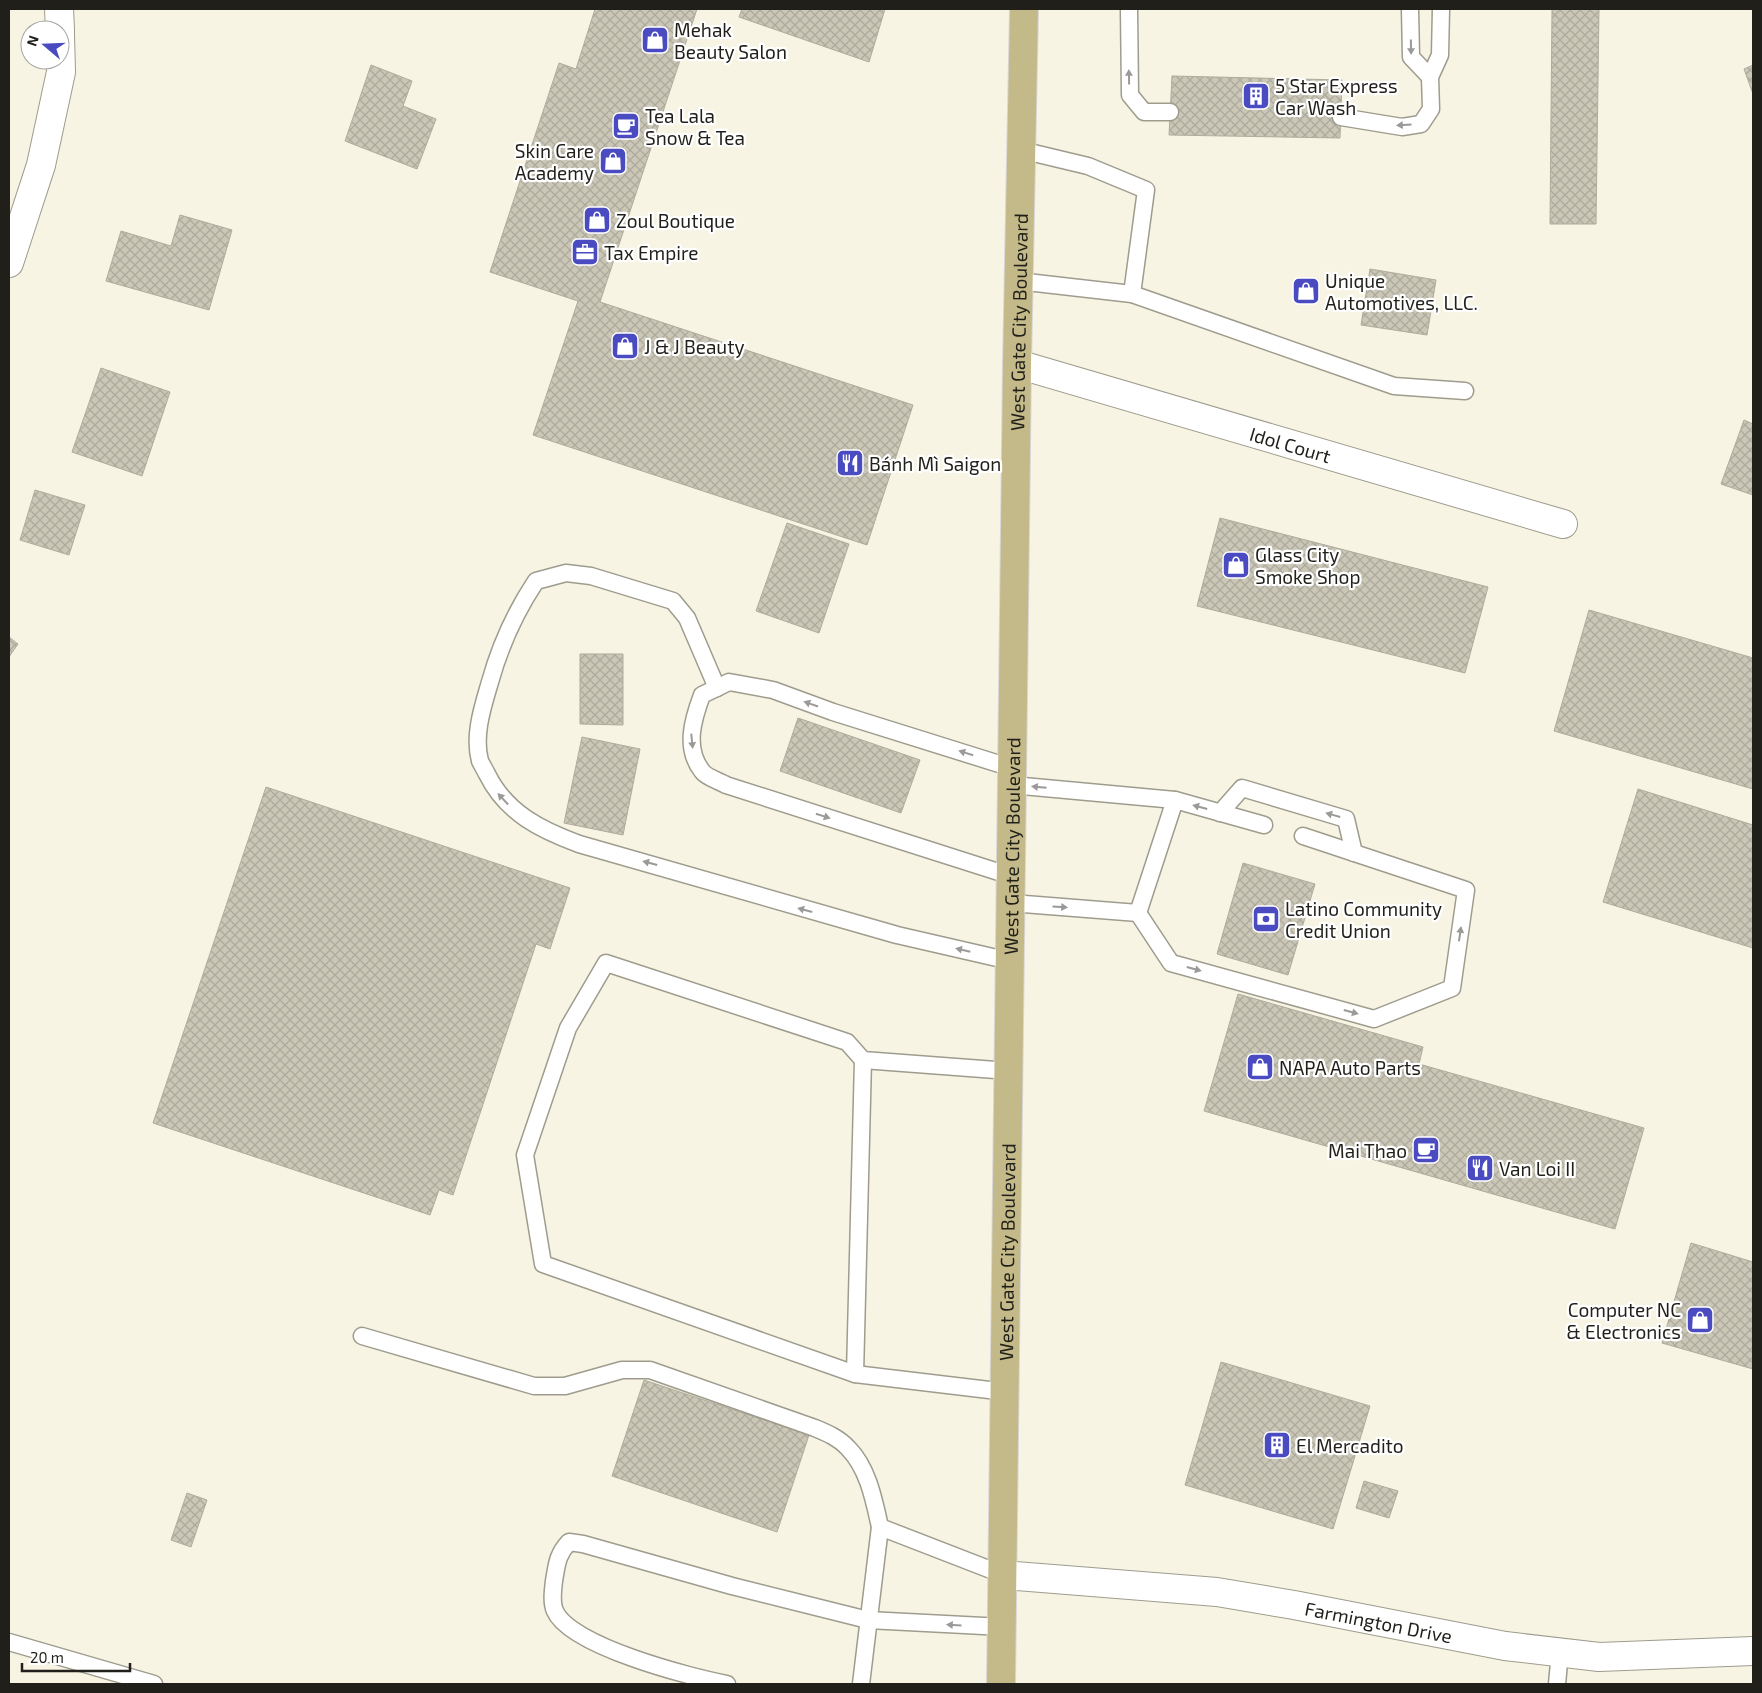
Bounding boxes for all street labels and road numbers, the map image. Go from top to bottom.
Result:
street label: West Gate City Boulevard [1005,213,1031,431]
street label: Idol Court [1247,421,1334,467]
street label: West Gate City Boulevard [998,737,1024,955]
street label: West Gate City Boulevard [993,1143,1019,1361]
street label: Farmington Drive [1303,1596,1454,1647]

